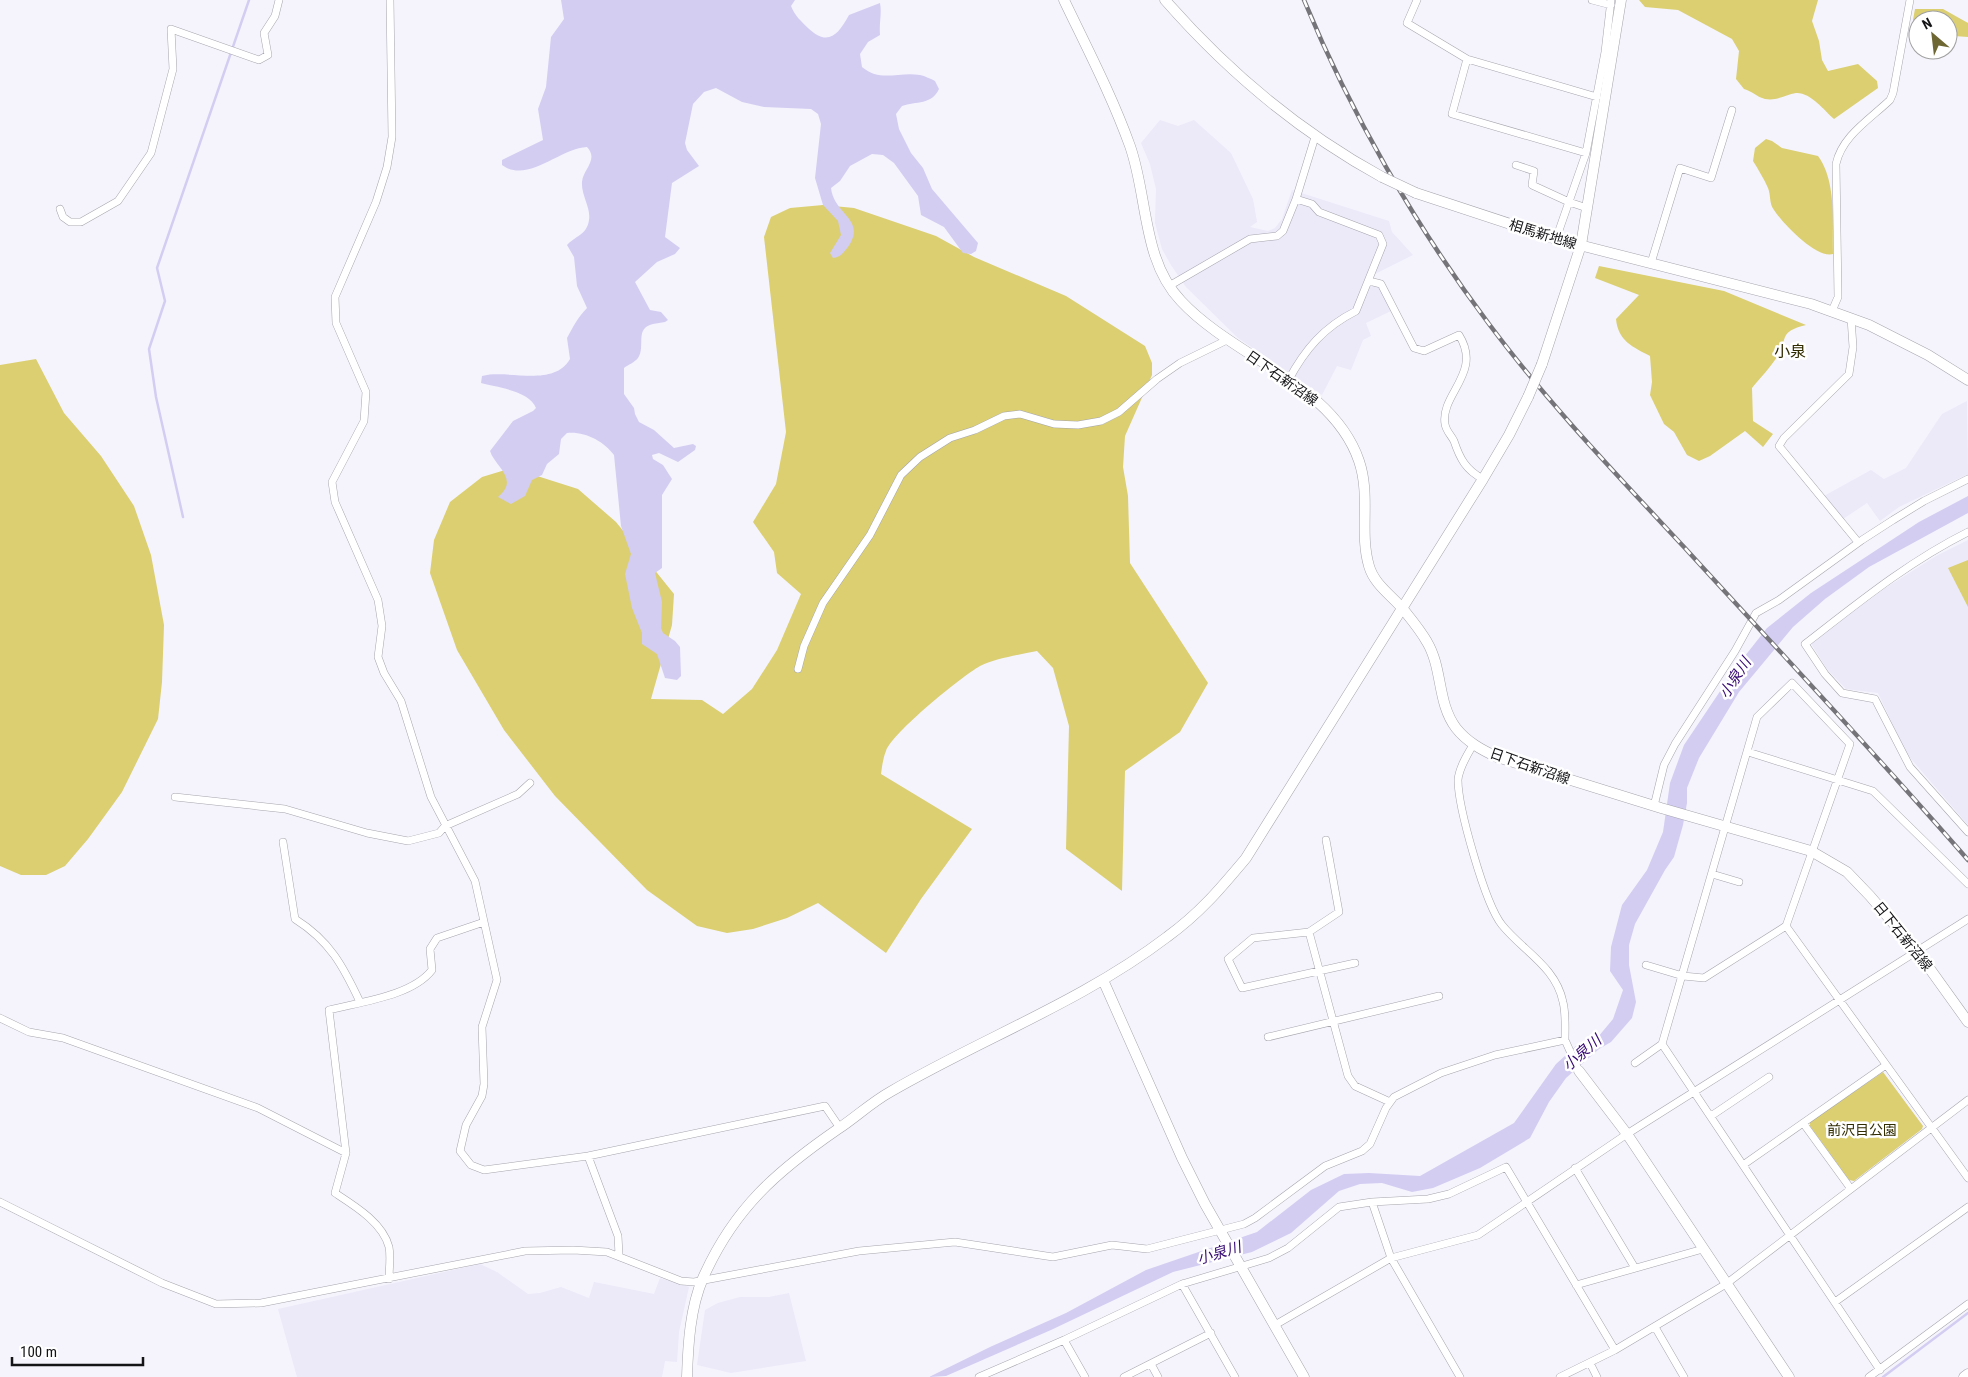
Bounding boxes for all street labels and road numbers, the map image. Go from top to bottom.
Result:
street label: 相馬新地線 [1507,216,1579,252]
street label: 日下石新沼線 [1243,347,1321,409]
street label: 日下石新沼線 [1488,745,1572,787]
street label: 日下石新沼線 [1870,898,1936,974]

